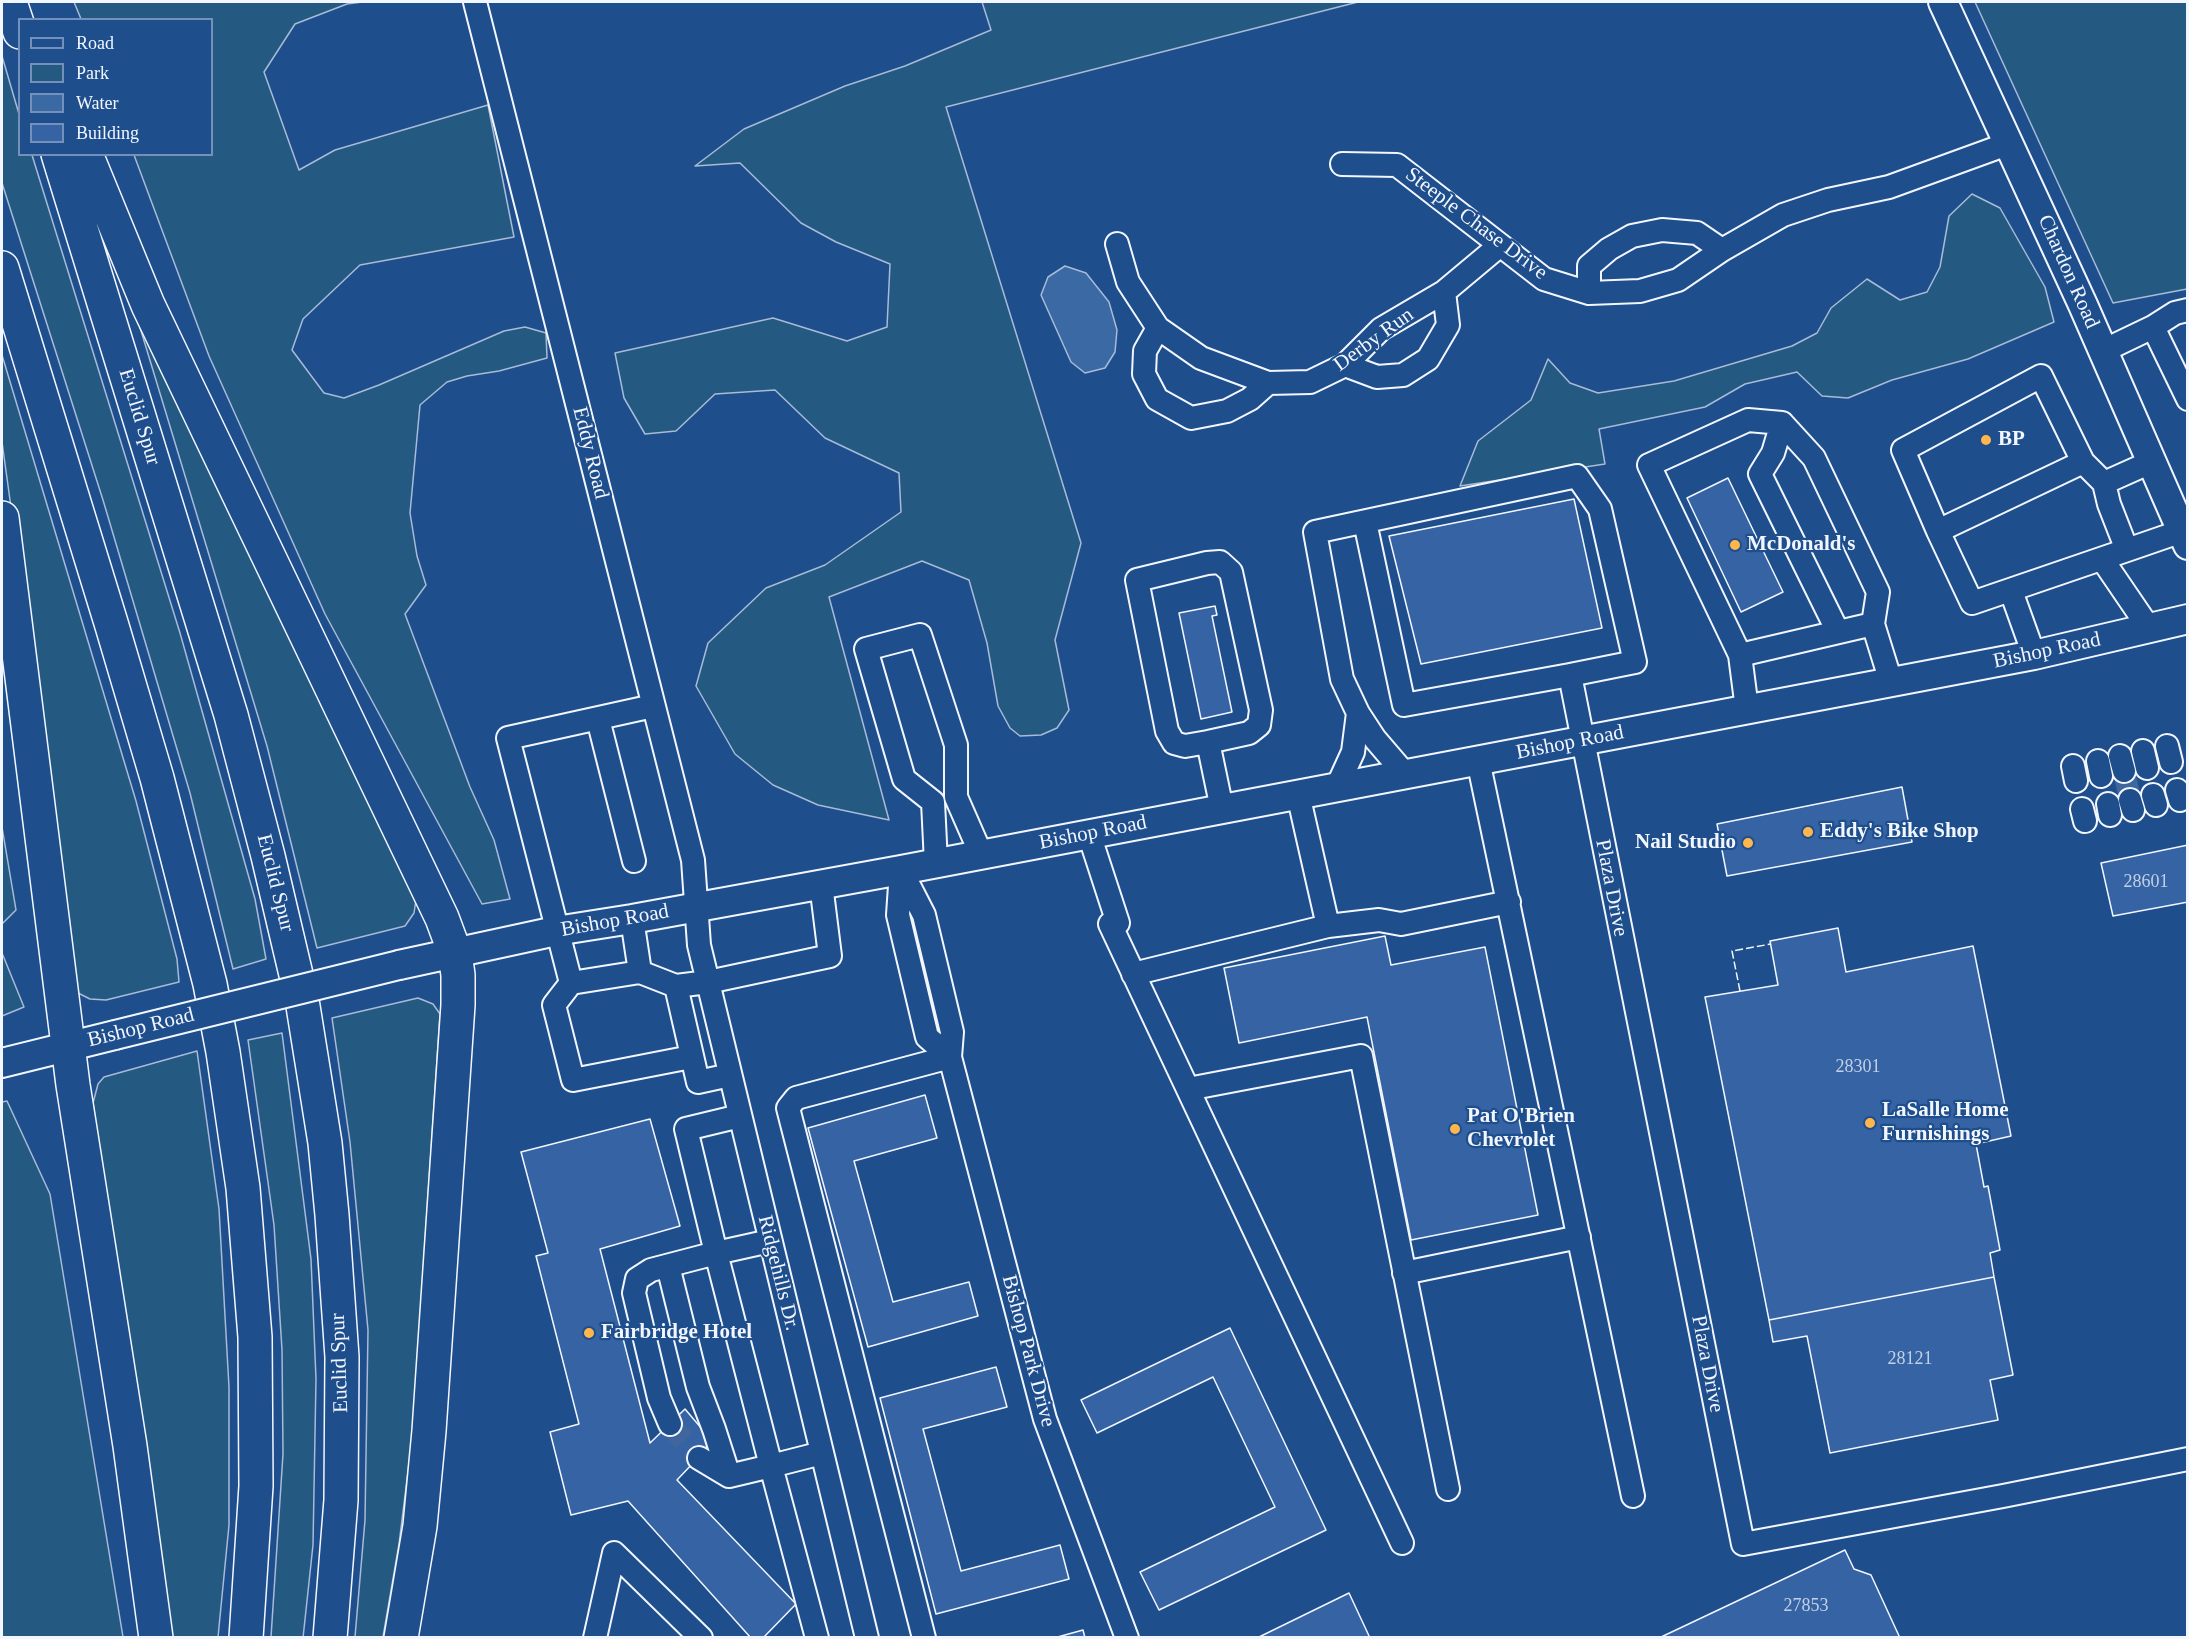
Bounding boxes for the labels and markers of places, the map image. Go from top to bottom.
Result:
place label: BP [1998,427,2025,453]
marker: BP [1979,433,1993,447]
place label: McDonald's [1747,532,1856,558]
marker: McDonald's [1728,538,1742,552]
place label: Eddy's Bike Shop [1820,819,1979,845]
marker: Eddy's Bike Shop [1801,825,1815,839]
place label: Nail Studio [1635,830,1736,856]
marker: Nail Studio [1741,836,1755,850]
place label: LaSalle Home Furnishings [1882,1098,2009,1148]
place label: Pat O'Brien Chevrolet [1467,1104,1575,1154]
marker: LaSalle Home Furnishings [1863,1116,1877,1130]
marker: Pat O'Brien Chevrolet [1448,1122,1462,1136]
place label: Fairbridge Hotel [601,1320,752,1346]
marker: Fairbridge Hotel [582,1326,596,1340]

